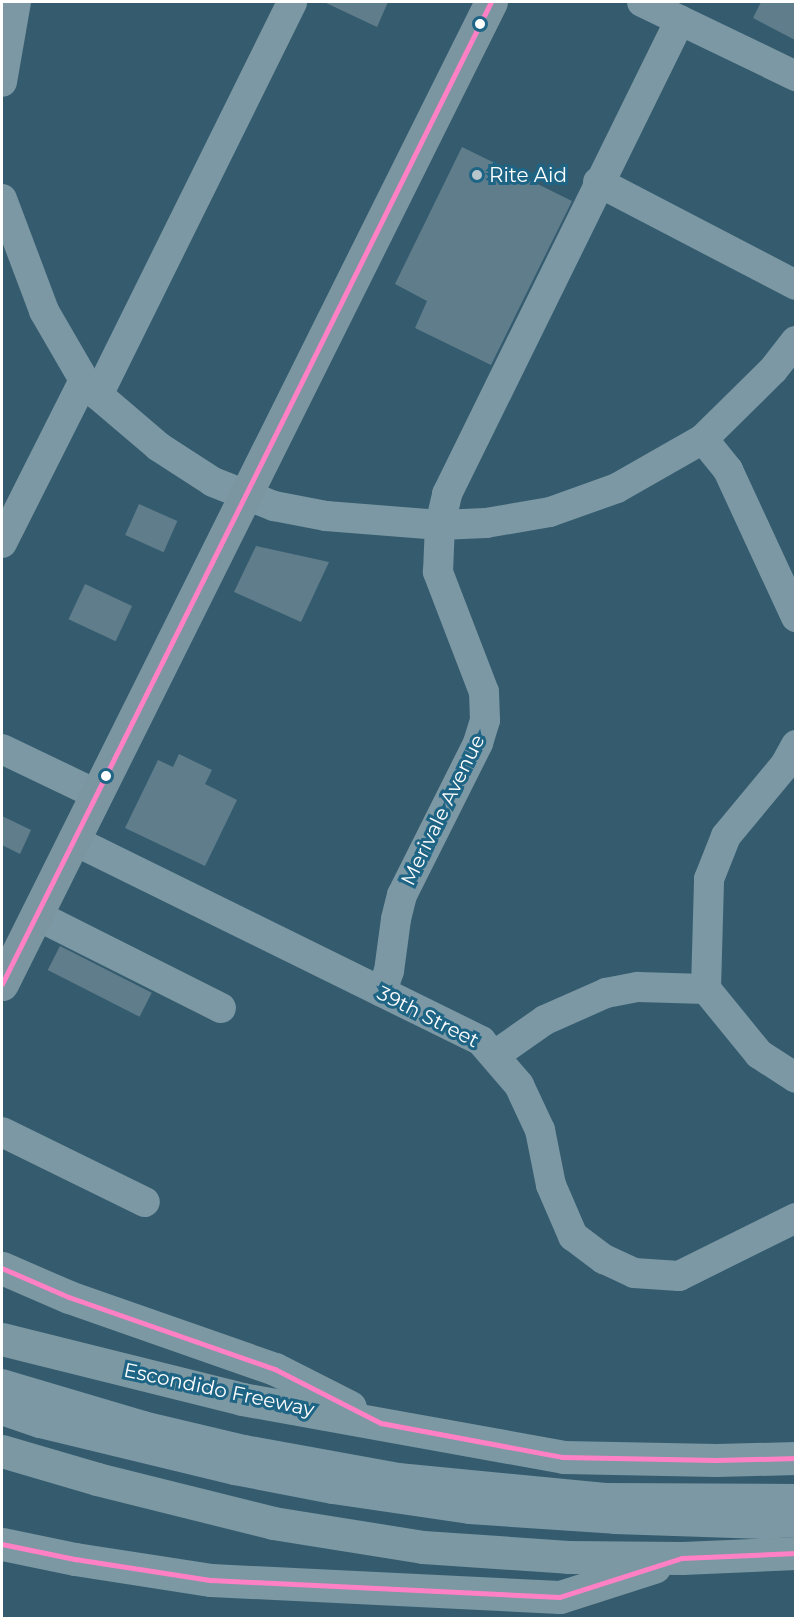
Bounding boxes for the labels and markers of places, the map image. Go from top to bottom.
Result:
unlabelled marker [474,18,486,30]
place label: Rite Aid [489,163,567,187]
marker: Rite Aid [470,168,484,182]
unlabelled marker [100,770,112,782]

